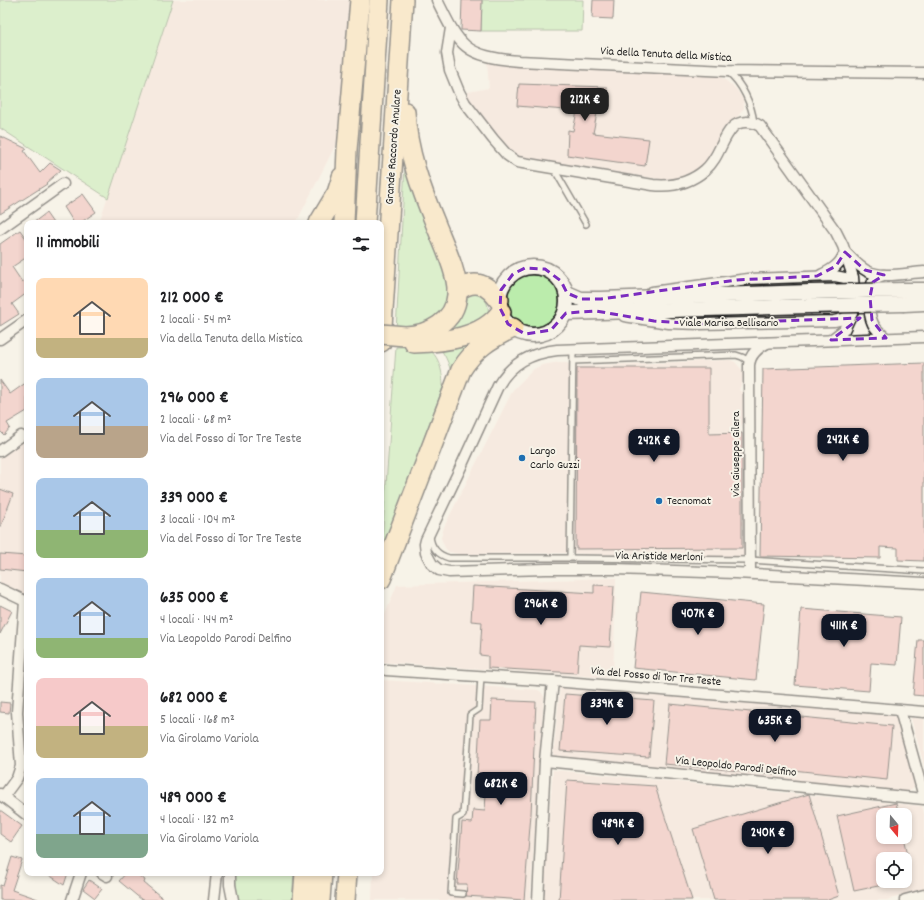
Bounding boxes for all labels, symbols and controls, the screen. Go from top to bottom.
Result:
street label: Via della Tenuta della Mistica [600,43,732,67]
pin: 212K € [552,88,618,122]
street label: Grande Raccordo Anulare [381,89,407,205]
text: 212K € [570,91,600,110]
text: 11 immobili [36,232,99,256]
icon: filters [350,233,372,255]
text: 212 000 € [160,287,224,311]
icon: home [68,294,116,342]
text: 2 locali · 54 m² [160,311,231,330]
street label: Viale Marisa Bellisario [680,315,778,332]
text: Via della Tenuta della Mistica [160,330,302,349]
text: 296 000 € [160,387,229,411]
icon: home [68,394,116,442]
text: 2 locali · 68 m² [160,411,232,430]
street label: Via Giuseppe Gilera [728,411,745,497]
pin: 242K € [810,428,876,462]
pin: 242K € [621,429,687,463]
text: Via del Fosso di Tor Tre Teste [160,430,302,449]
text: 242K € [827,431,860,450]
text: 242K € [638,432,671,451]
place label: Largo Carlo Guzzi [530,443,580,474]
marker: Largo Carlo Guzzi [517,453,527,463]
text: 339 000 € [160,487,228,511]
place label: Tecnomat [667,493,712,510]
icon: home [68,494,116,542]
marker: Tecnomat [654,496,664,506]
text: 3 locali · 104 m² [160,511,235,530]
text: Via del Fosso di Tor Tre Teste [160,530,302,549]
street label: Via Aristide Merloni [615,548,703,566]
text: 635 000 € [160,587,229,611]
pin: 296K € [508,592,574,626]
icon: home [68,594,116,642]
text: 296K € [524,595,558,614]
pin: 407K € [665,602,731,636]
text: 407K € [681,605,715,624]
text: 4 locali · 144 m² [160,611,233,630]
pin: 411K € [811,614,877,648]
text: 411K € [830,617,858,636]
text: Via Leopoldo Parodi Delfino [160,630,292,649]
street label: Via del Fosso di Tor Tre Teste [590,663,722,691]
text: 682 000 € [160,687,228,711]
pin: 339K € [574,692,640,726]
icon: home [68,694,116,742]
text: 339K € [590,695,624,714]
pin: 635K € [742,709,808,743]
text: 5 locali · 168 m² [160,711,235,730]
text: 635K € [758,712,792,731]
text: Via Girolamo Variola [160,730,259,749]
street label: Via Leopoldo Parodi Delfino [675,752,797,782]
pin: 682K € [468,772,534,806]
text: 682K € [484,775,518,794]
text: 489 000 € [160,787,227,811]
icon: home [68,794,116,842]
north arrow [876,808,912,844]
map controls [876,808,912,888]
text: 4 locali · 132 m² [160,811,234,830]
pin: 489K € [585,812,651,846]
text: 489K € [602,815,634,834]
pin: 240K € [735,821,801,855]
text: 240K € [751,824,785,843]
text: Via Girolamo Variola [160,830,259,849]
button: locate [876,852,912,888]

